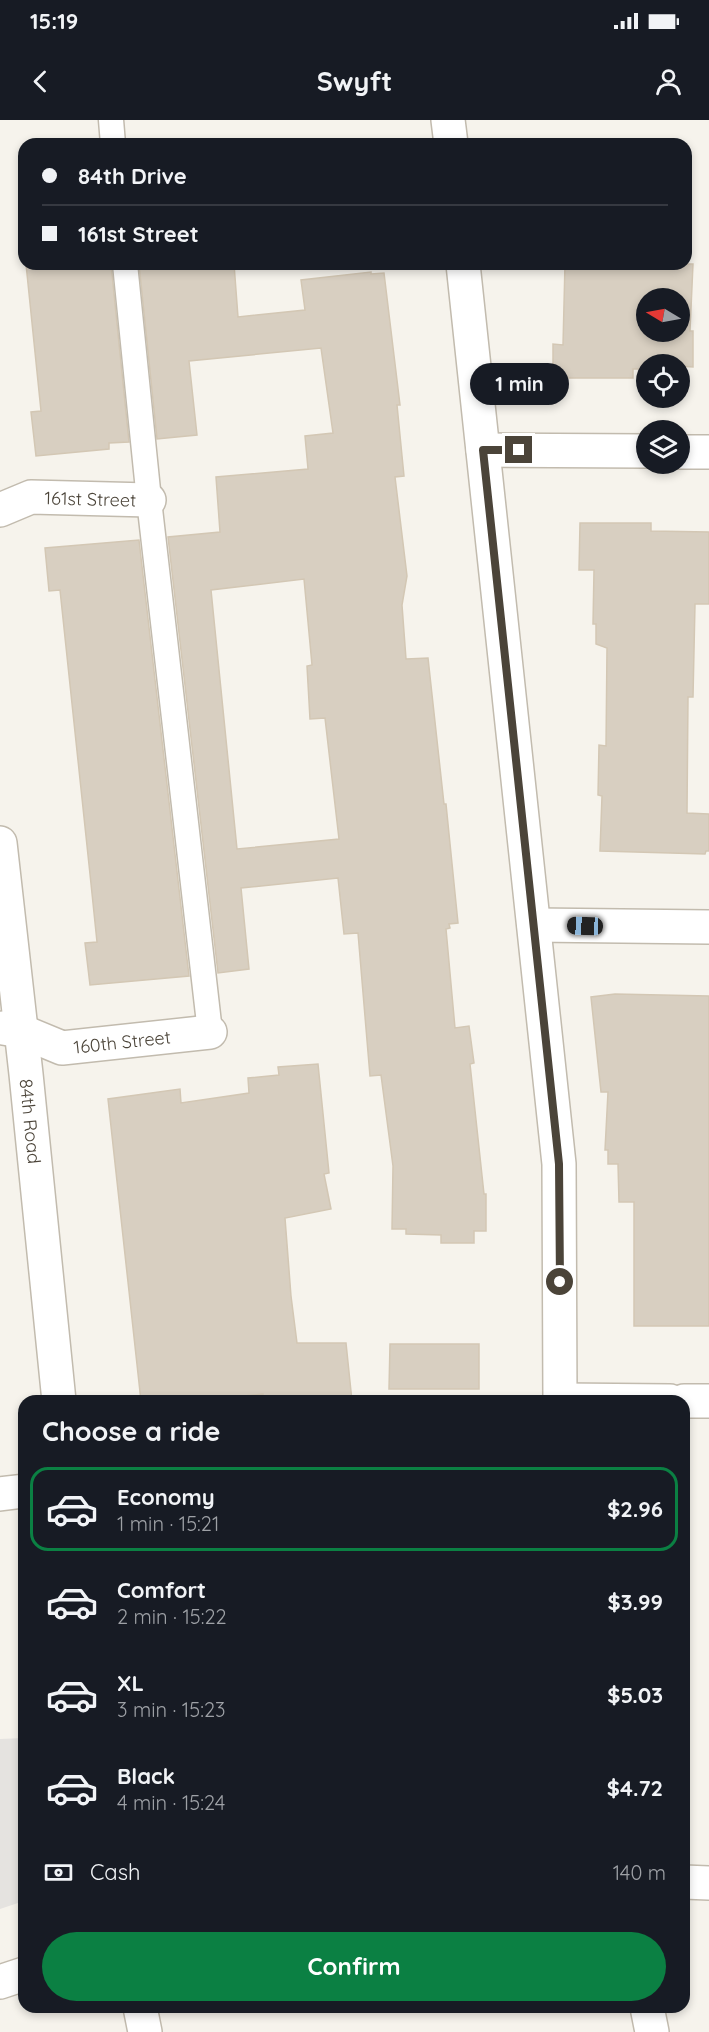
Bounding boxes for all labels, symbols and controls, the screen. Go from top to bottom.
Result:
text: 15:19 [30,7,78,35]
text: Swyft [317,64,392,98]
icon: back [24,65,57,98]
icon: person [652,65,685,98]
text: 84th Drive [78,162,187,190]
text: 161st Street [78,220,199,248]
north arrow [636,288,690,342]
map controls [636,288,690,474]
button: locate [636,354,690,408]
callout: 1 min [470,363,568,405]
text: 1 min [495,371,544,396]
button: layers [636,420,690,474]
route end [505,436,532,463]
street label: 161st Street [44,486,136,511]
car [567,916,603,936]
street label: 160th Street [72,1025,172,1058]
street label: 84th Road [15,1078,46,1165]
route start [546,1268,573,1295]
text: Choose a ride [42,1414,220,1448]
icon: car [45,1482,99,1536]
text: Economy [117,1483,215,1511]
text: $2.96 [607,1495,663,1523]
text: 1 min · 15:21 [117,1511,219,1536]
icon: car [45,1575,99,1629]
text: Comfort [117,1576,206,1604]
text: $3.99 [608,1588,663,1616]
text: 2 min · 15:22 [117,1604,227,1629]
icon: car [45,1668,99,1722]
text: XL [117,1669,144,1697]
text: $5.03 [607,1681,663,1709]
text: 3 min · 15:23 [117,1697,225,1722]
icon: car [45,1761,99,1815]
text: Black [117,1762,175,1790]
text: $4.72 [607,1774,663,1802]
text: 4 min · 15:24 [117,1790,225,1815]
icon: cash [42,1856,75,1889]
text: Cash [90,1858,141,1886]
text: 140 m [613,1860,666,1885]
button: Confirm [42,1932,666,2001]

